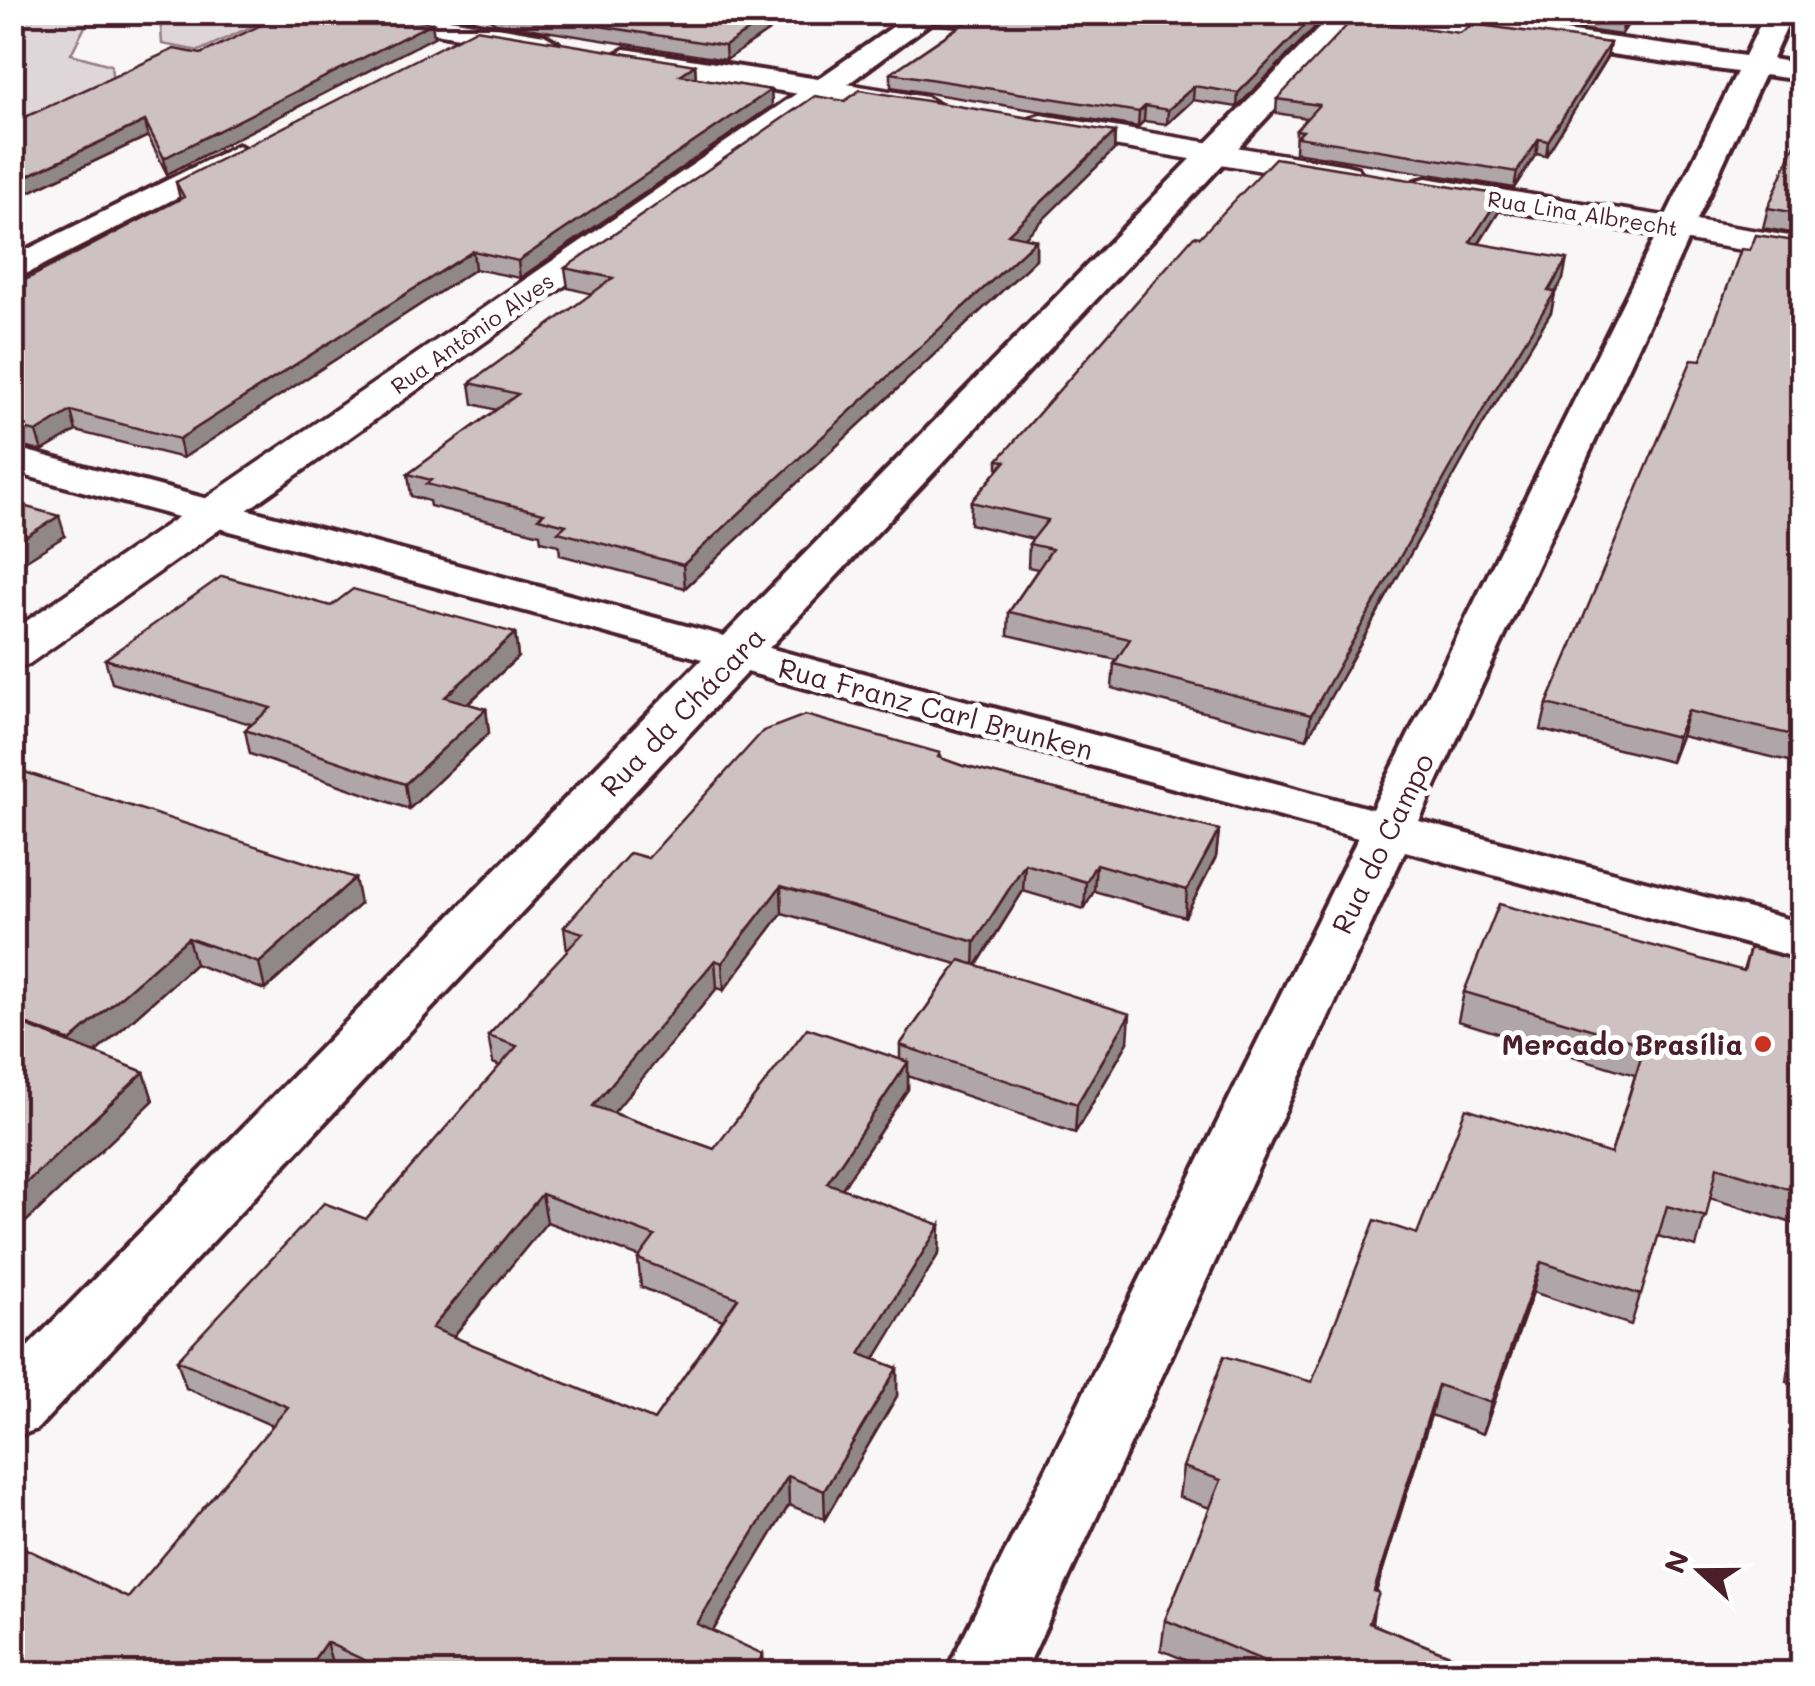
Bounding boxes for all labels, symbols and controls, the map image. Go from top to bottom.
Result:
street label: Rua Lina Albrecht [1486,184,1680,242]
street label: Rua Antônio Alves [385,266,559,400]
street label: Rua da Chácara [592,618,772,804]
street label: Rua Franz Carl Brunken [775,649,1097,767]
street label: Rua do Campo [1323,747,1441,939]
place label: Mercado Brasília [1502,1026,1743,1062]
marker: Mercado Brasília [1752,1033,1774,1055]
north arrow [1650,1521,1750,1621]
text: N [1655,1545,1696,1578]

